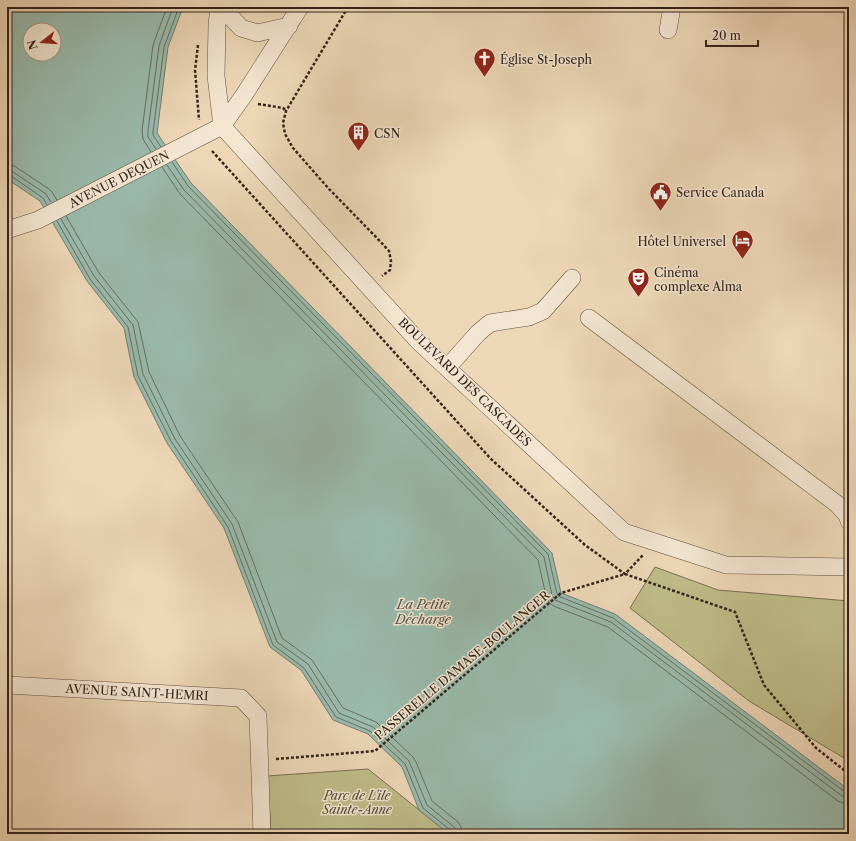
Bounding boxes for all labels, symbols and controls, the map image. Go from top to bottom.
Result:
north arrow [22,22,62,62]
scale bar [706,22,758,48]
text: 20 m [712,28,741,43]
text: N [24,38,41,52]
church icon: Église St-Joseph [471,46,497,79]
place label: Église St-Joseph [500,51,593,67]
building icon: CSN [346,120,372,153]
place label: CSN [374,126,400,141]
street label: AVENUE DEQUEN [65,147,172,211]
public building icon: Service Canada [648,179,674,212]
place label: Service Canada [676,185,765,200]
hotel icon: Hôtel Universel [729,228,755,261]
place label: Hôtel Universel [637,234,726,249]
place label: Cinéma complexe Alma [654,265,743,294]
theatre icon: Cinéma complexe Alma [626,266,652,299]
street label: BOULEVARD DES CASCADES [395,315,535,449]
street label: PASSERELLE DAMASE-BOULANGER [371,586,554,743]
water label: La Petite Décharge [394,596,452,627]
street label: AVENUE SAINT-HEMRI [64,681,209,703]
park label: Parc de L'ile Sainte-Anne [322,788,393,817]

